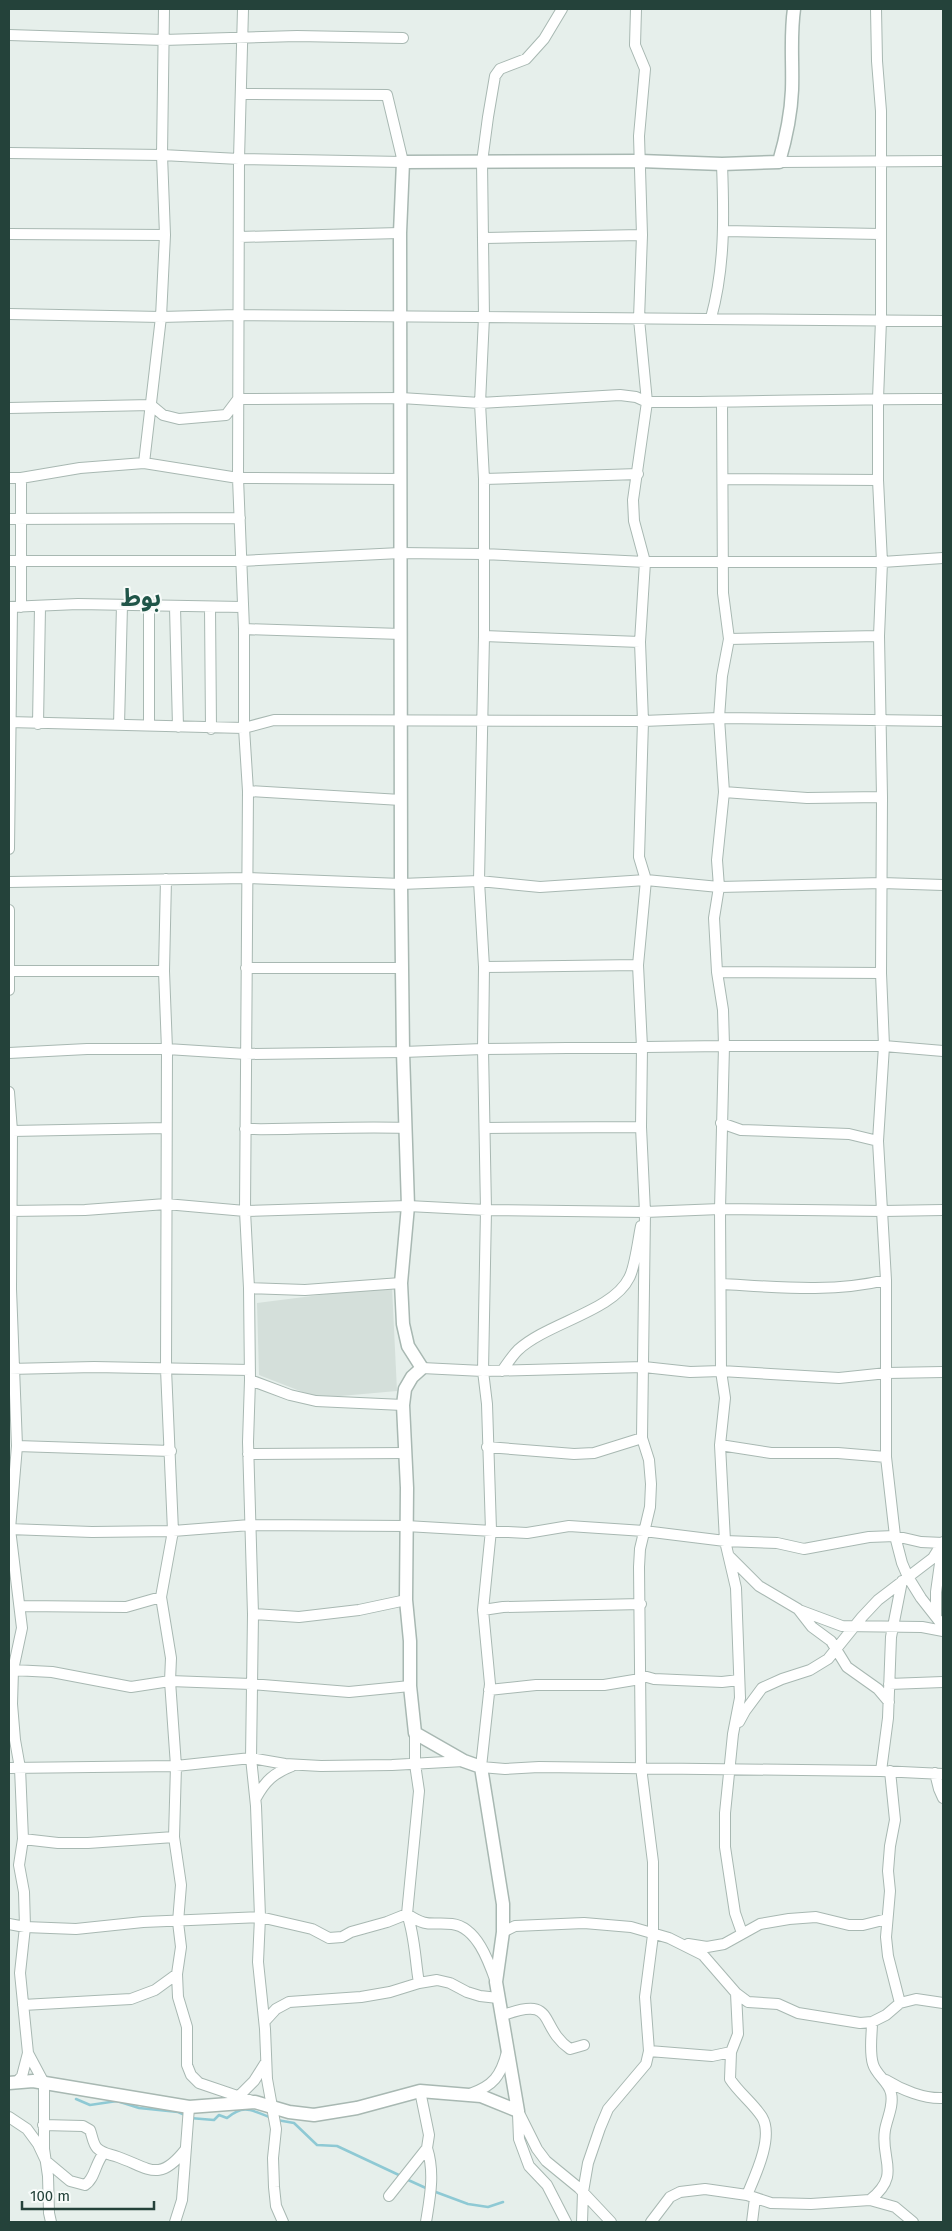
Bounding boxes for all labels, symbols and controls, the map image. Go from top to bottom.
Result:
district label: بوط [121,584,161,612]
scale bar [22,2178,155,2210]
text: 100 m [30,2187,70,2205]

